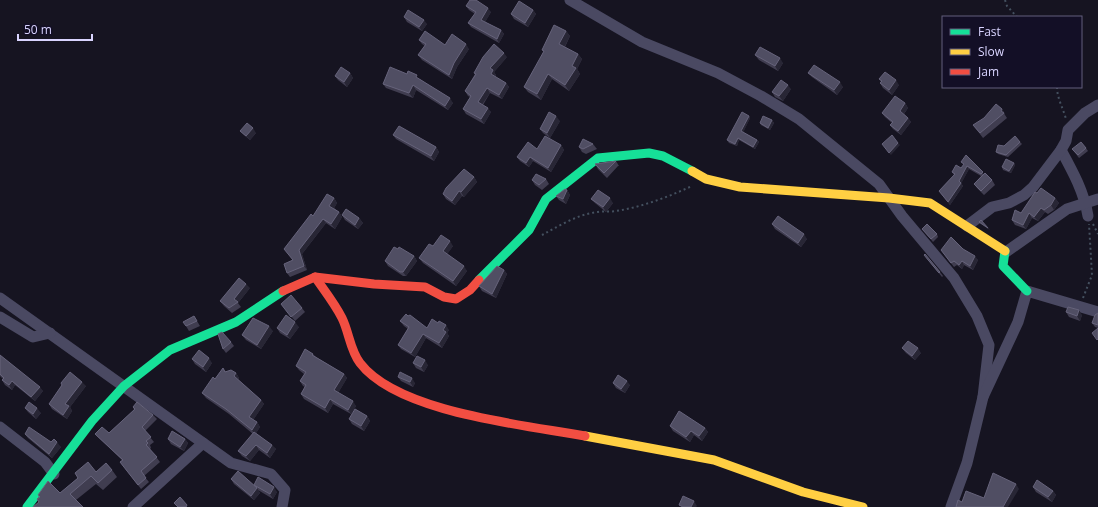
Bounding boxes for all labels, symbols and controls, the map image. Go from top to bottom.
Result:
scale bar [18,16,92,42]
legend [942,16,1082,88]
text: 50 m [24,21,52,38]
text: Fast [978,23,1001,40]
text: Slow [978,43,1005,60]
text: Jam [977,63,999,80]

